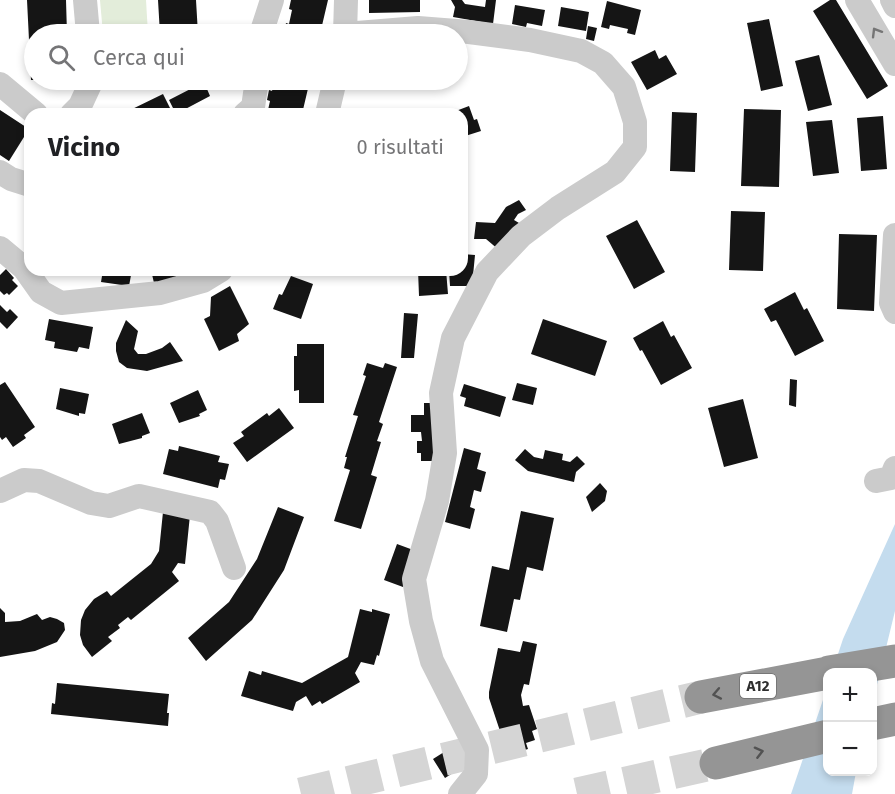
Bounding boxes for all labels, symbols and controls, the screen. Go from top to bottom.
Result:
search box [24,24,468,90]
one-way arrow [871,28,883,38]
icon: search [45,41,78,74]
text: Cerca qui [93,44,185,71]
text: Vicino [48,132,120,163]
text: 0 risultati [357,135,444,159]
map controls [823,668,877,776]
button: + [823,668,877,722]
road number: A12 [740,674,776,698]
one-way arrow [712,687,722,700]
button: − [823,722,877,776]
one-way arrow [754,747,764,760]

